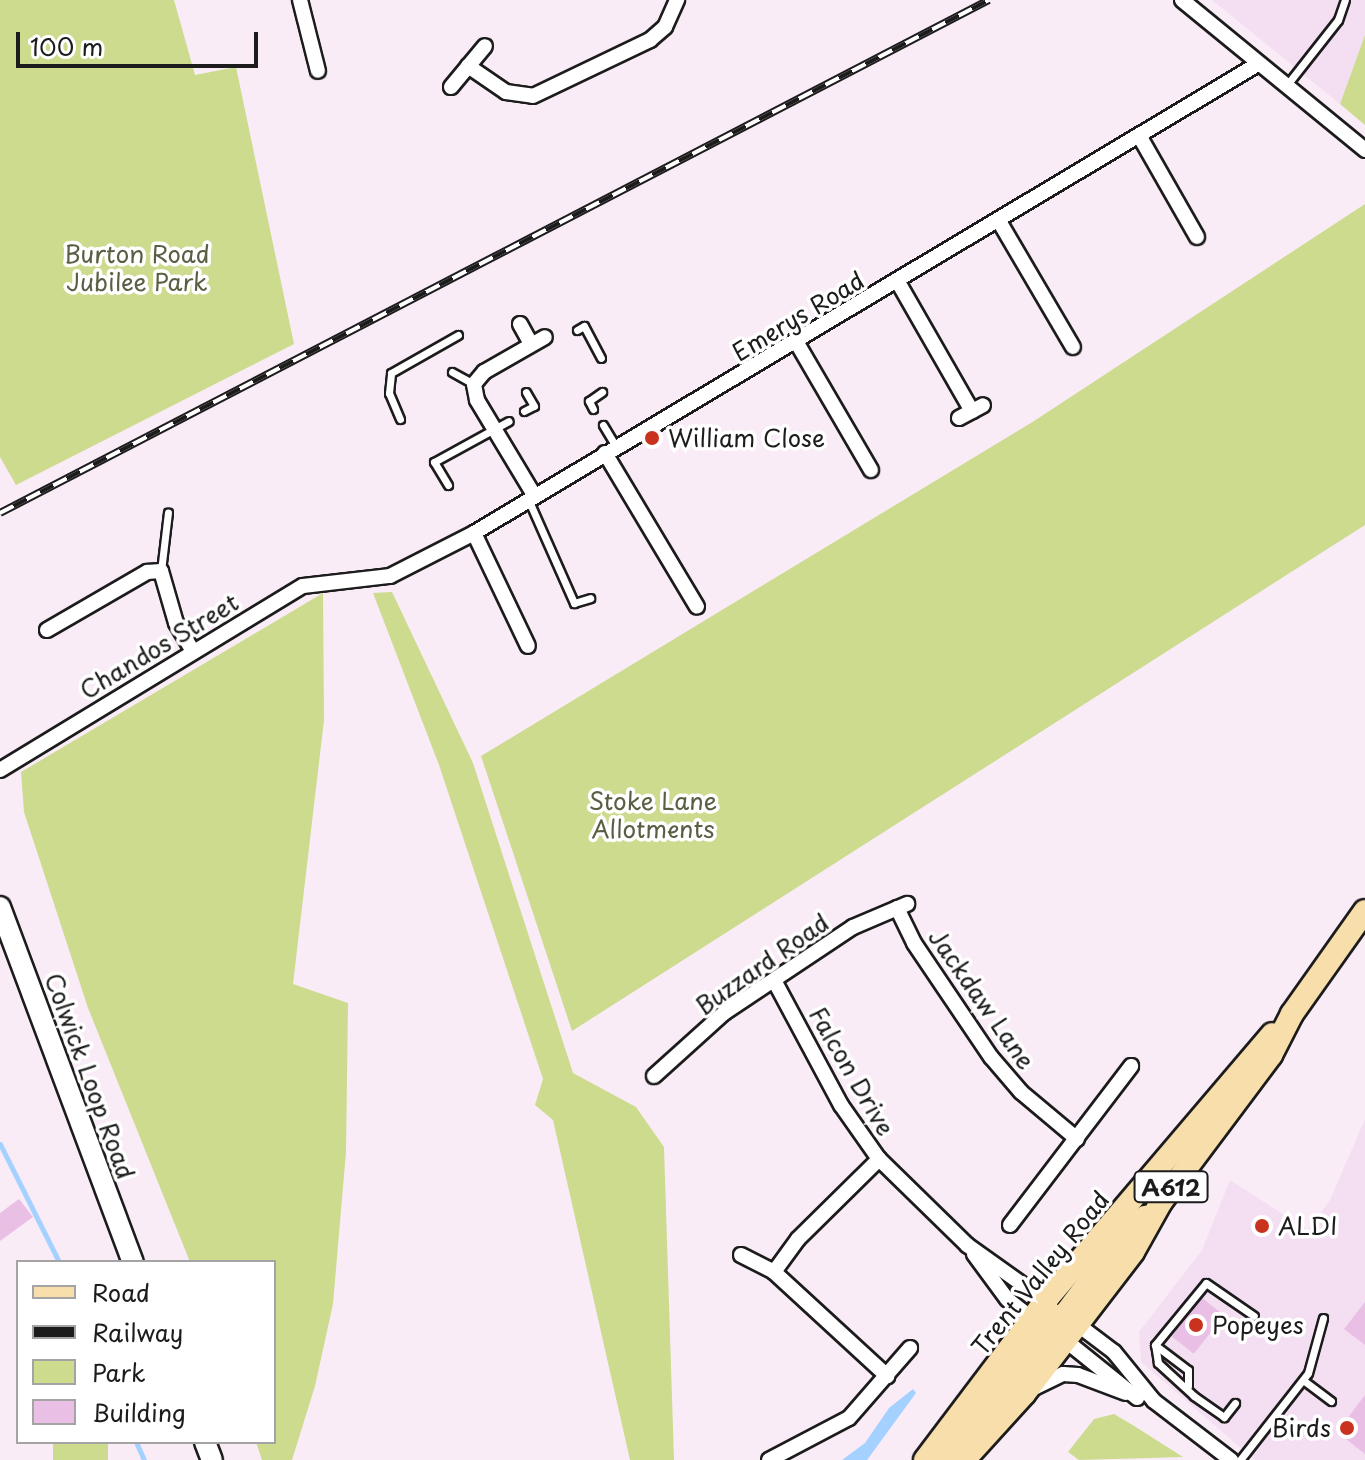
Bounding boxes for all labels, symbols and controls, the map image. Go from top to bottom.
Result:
scale bar [20,16,262,66]
text: 100 m [30,28,103,64]
park label: Burton Road Jubilee Park [65,240,209,296]
street label: Emerys Road [726,265,870,367]
place label: William Close [668,424,825,452]
marker: William Close [643,429,661,447]
street label: Chandos Street [74,587,244,705]
park label: Stoke Lane Allotments [589,787,717,843]
street label: Buzzard Road [689,907,835,1021]
street label: Jackdaw Lane [923,924,1041,1074]
street label: Colwick Loop Road [39,968,141,1184]
street label: Falcon Drive [804,1002,900,1140]
road number: A612 [1133,1169,1209,1205]
street label: Trent Valley Road [964,1185,1116,1361]
place label: ALDI [1278,1212,1338,1240]
marker: ALDI [1253,1217,1271,1235]
legend [16,1260,276,1444]
text: Road [92,1274,150,1310]
place label: Popeyes [1212,1311,1304,1339]
text: Railway [92,1314,183,1350]
marker: Popeyes [1187,1316,1205,1334]
text: Park [92,1354,146,1390]
text: Building [92,1394,186,1430]
place label: Birds [1272,1414,1331,1442]
marker: Birds [1338,1419,1356,1437]

